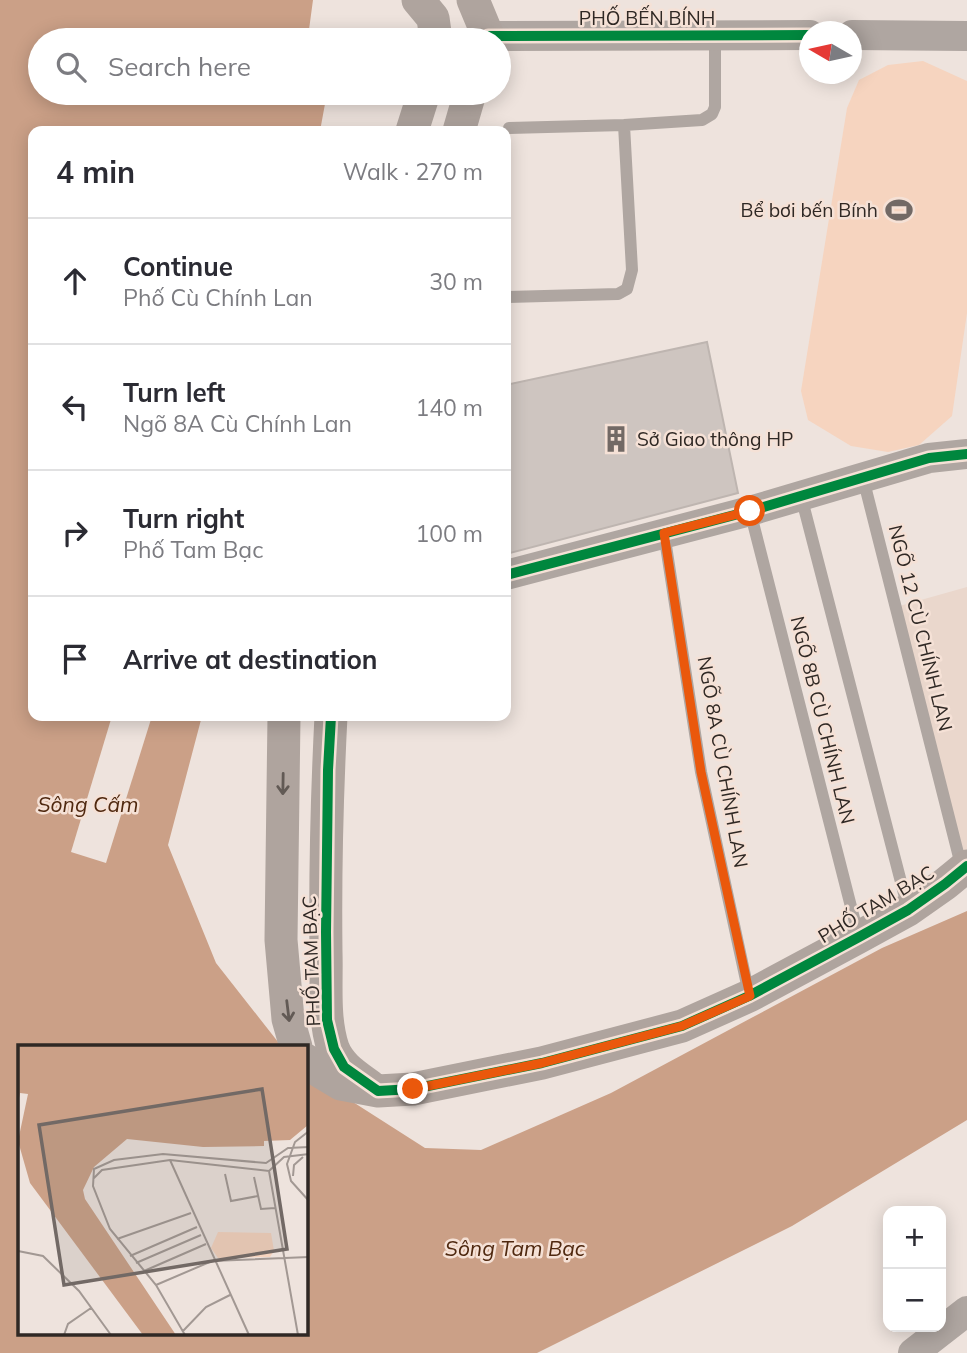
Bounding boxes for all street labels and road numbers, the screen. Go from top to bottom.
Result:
street label: PHỐ BẾN BÍNH [579,5,715,30]
street label: NGÕ 12 CÙ CHÍNH LAN [884,522,958,734]
street label: NGÕ 8B CÙ CHÍNH LAN [786,614,860,826]
street label: NGÕ 8A CÙ CHÍNH LAN [693,654,753,870]
street label: PHỐ TAM BẠC [813,859,938,948]
street label: PHỐ TAM BẠC [296,895,325,1027]

